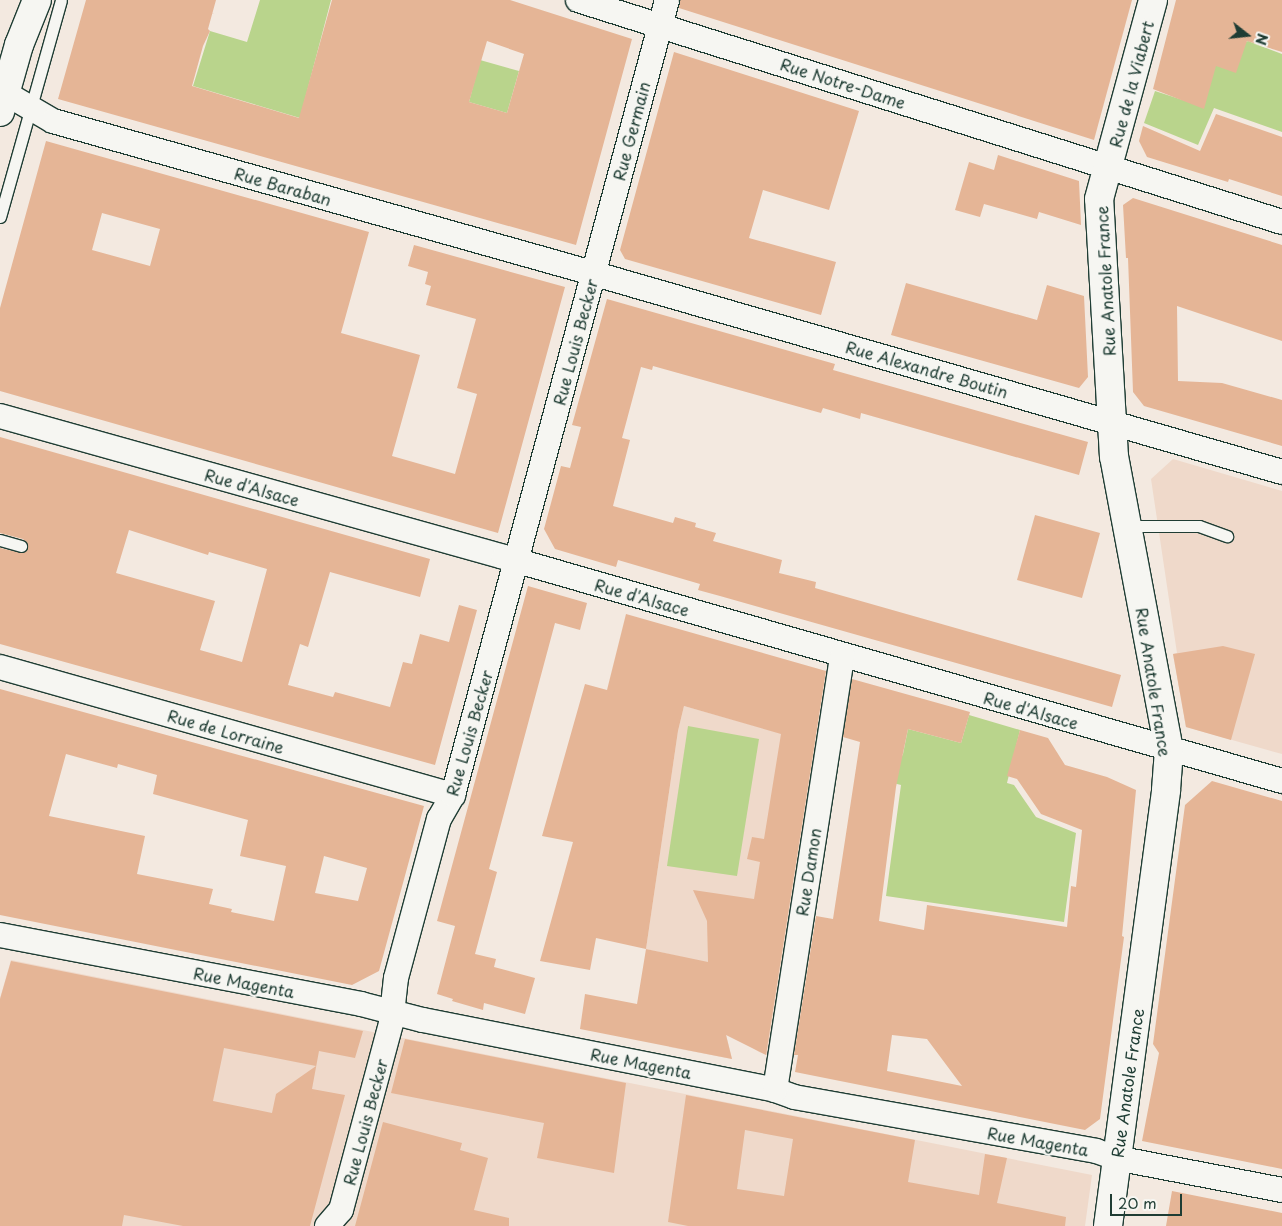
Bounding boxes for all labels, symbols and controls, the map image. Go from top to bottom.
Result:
north arrow [1222,10,1272,60]
street label: Rue de la Viabert [1104,17,1158,151]
text: N [1250,31,1274,47]
street label: Rue Notre-Dame [778,54,908,112]
street label: Rue Germain [609,79,653,183]
street label: Rue Baraban [232,163,334,209]
street label: Rue Anatole France [1091,204,1119,358]
street label: Rue Louis Becker [549,276,601,408]
street label: Rue Alexandre Boutin [843,337,1011,401]
street label: Rue d'Alsace [202,464,302,510]
street label: Rue d'Alsace [592,574,692,620]
street label: Rue Anatole France [1133,605,1175,759]
street label: Rue Louis Becker [442,667,496,799]
street label: Rue d'Alsace [981,687,1081,733]
street label: Rue de Lorraine [164,705,288,757]
street label: Rue Damon [791,826,825,918]
street label: Rue Magenta [191,963,297,1001]
street label: Rue Anatole France [1107,1006,1147,1160]
street label: Rue Magenta [588,1044,694,1082]
street label: Rue Louis Becker [339,1056,391,1188]
street label: Rue Magenta [985,1123,1091,1159]
scale bar [1112,1184,1184,1216]
text: 20 m [1118,1191,1157,1214]

